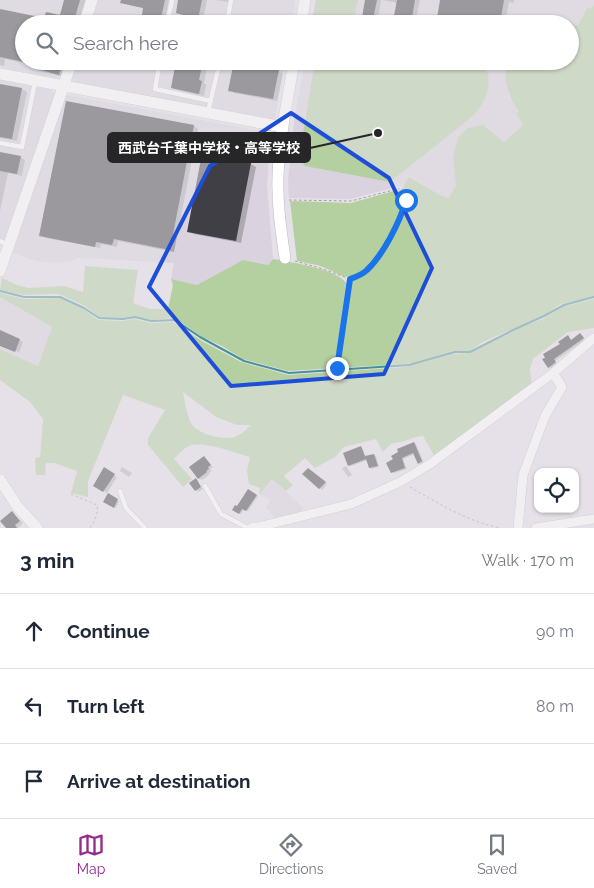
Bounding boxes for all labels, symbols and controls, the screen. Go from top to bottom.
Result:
search box [15,15,579,70]
icon: search [33,29,61,57]
text: Search here [73,32,179,54]
callout: 西武台千葉中学校・高等学校 [108,133,310,162]
text: 西武台千葉中学校・高等学校 [118,140,300,156]
route start [395,189,418,212]
route end [326,357,349,380]
map controls [534,468,579,513]
button: locate [534,468,579,513]
text: 3 min [20,548,74,573]
text: Walk · 170 m [482,551,574,570]
icon: ahead [20,617,48,645]
text: Continue [67,620,150,642]
text: 90 m [536,622,574,641]
icon: left [20,692,48,720]
text: Turn left [67,695,144,717]
text: 80 m [536,697,574,716]
icon: arrive [20,767,48,795]
text: Arrive at destination [67,770,251,792]
tab: Map [77,831,105,877]
tab: Directions [259,831,324,877]
tab: Saved [477,831,517,877]

